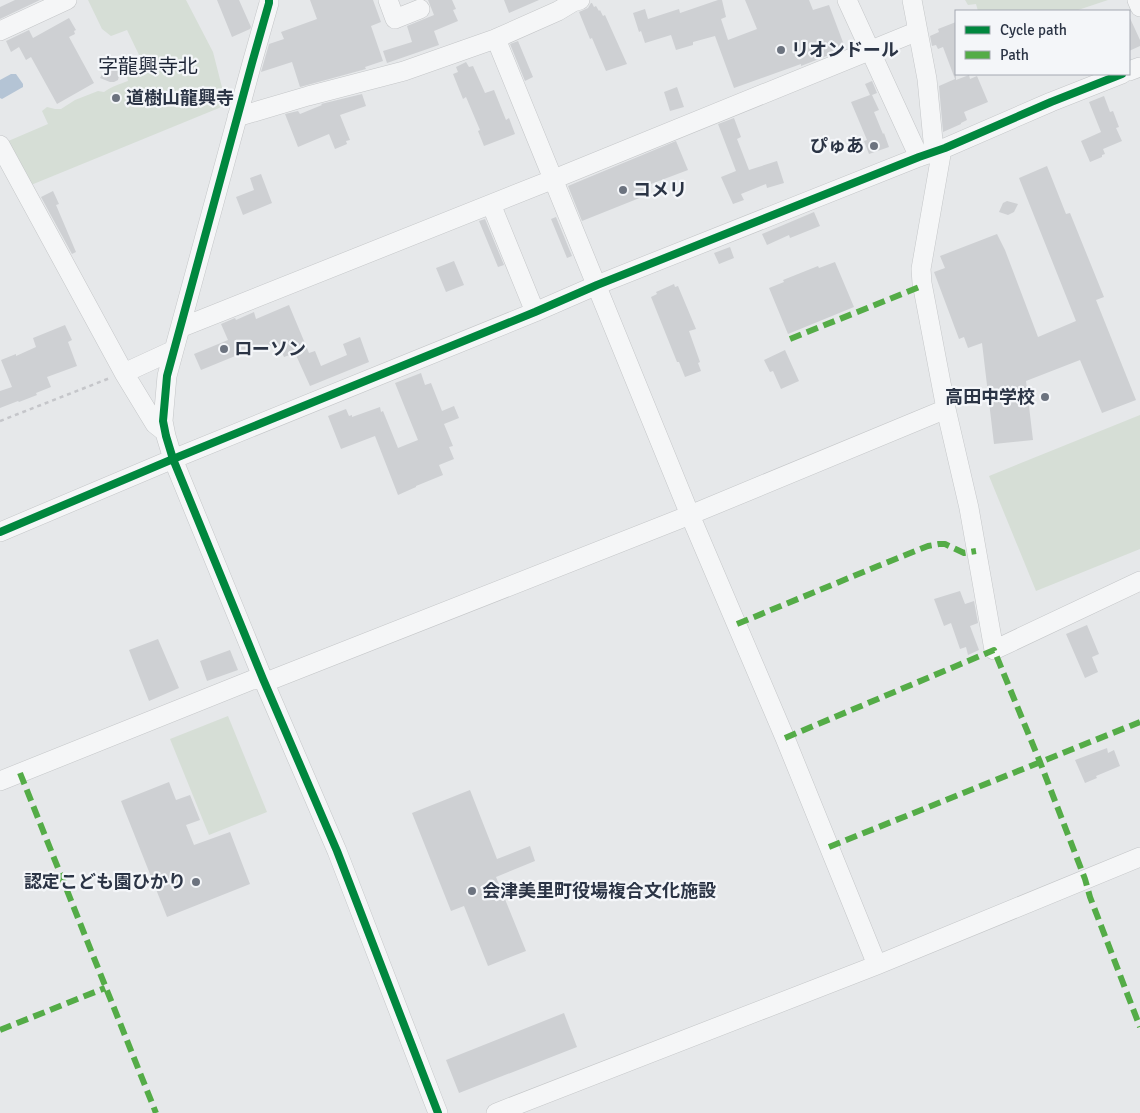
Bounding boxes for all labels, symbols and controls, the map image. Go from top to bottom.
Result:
legend [955,10,1130,75]
text: Cycle path [1000,21,1067,39]
place label: リオンドール [791,39,899,61]
marker: リオンドール [775,44,787,56]
text: Path [1000,46,1029,64]
district label: 字龍興寺北 [98,54,198,79]
place label: 道樹山龍興寺 [126,87,234,109]
marker: 道樹山龍興寺 [110,92,122,104]
place label: ぴゅあ [810,135,864,157]
marker: ぴゅあ [868,140,880,152]
place label: コメリ [633,179,687,201]
marker: コメリ [617,184,629,196]
place label: ローソン [234,338,306,360]
marker: ローソン [218,343,230,355]
place label: 高田中学校 [945,386,1035,408]
marker: 高田中学校 [1039,391,1051,403]
place label: 認定こども園ひかり [24,871,186,893]
marker: 認定こども園ひかり [190,876,202,888]
place label: 会津美里町役場複合文化施設 [482,880,716,902]
marker: 会津美里町役場複合文化施設 [466,885,478,897]

